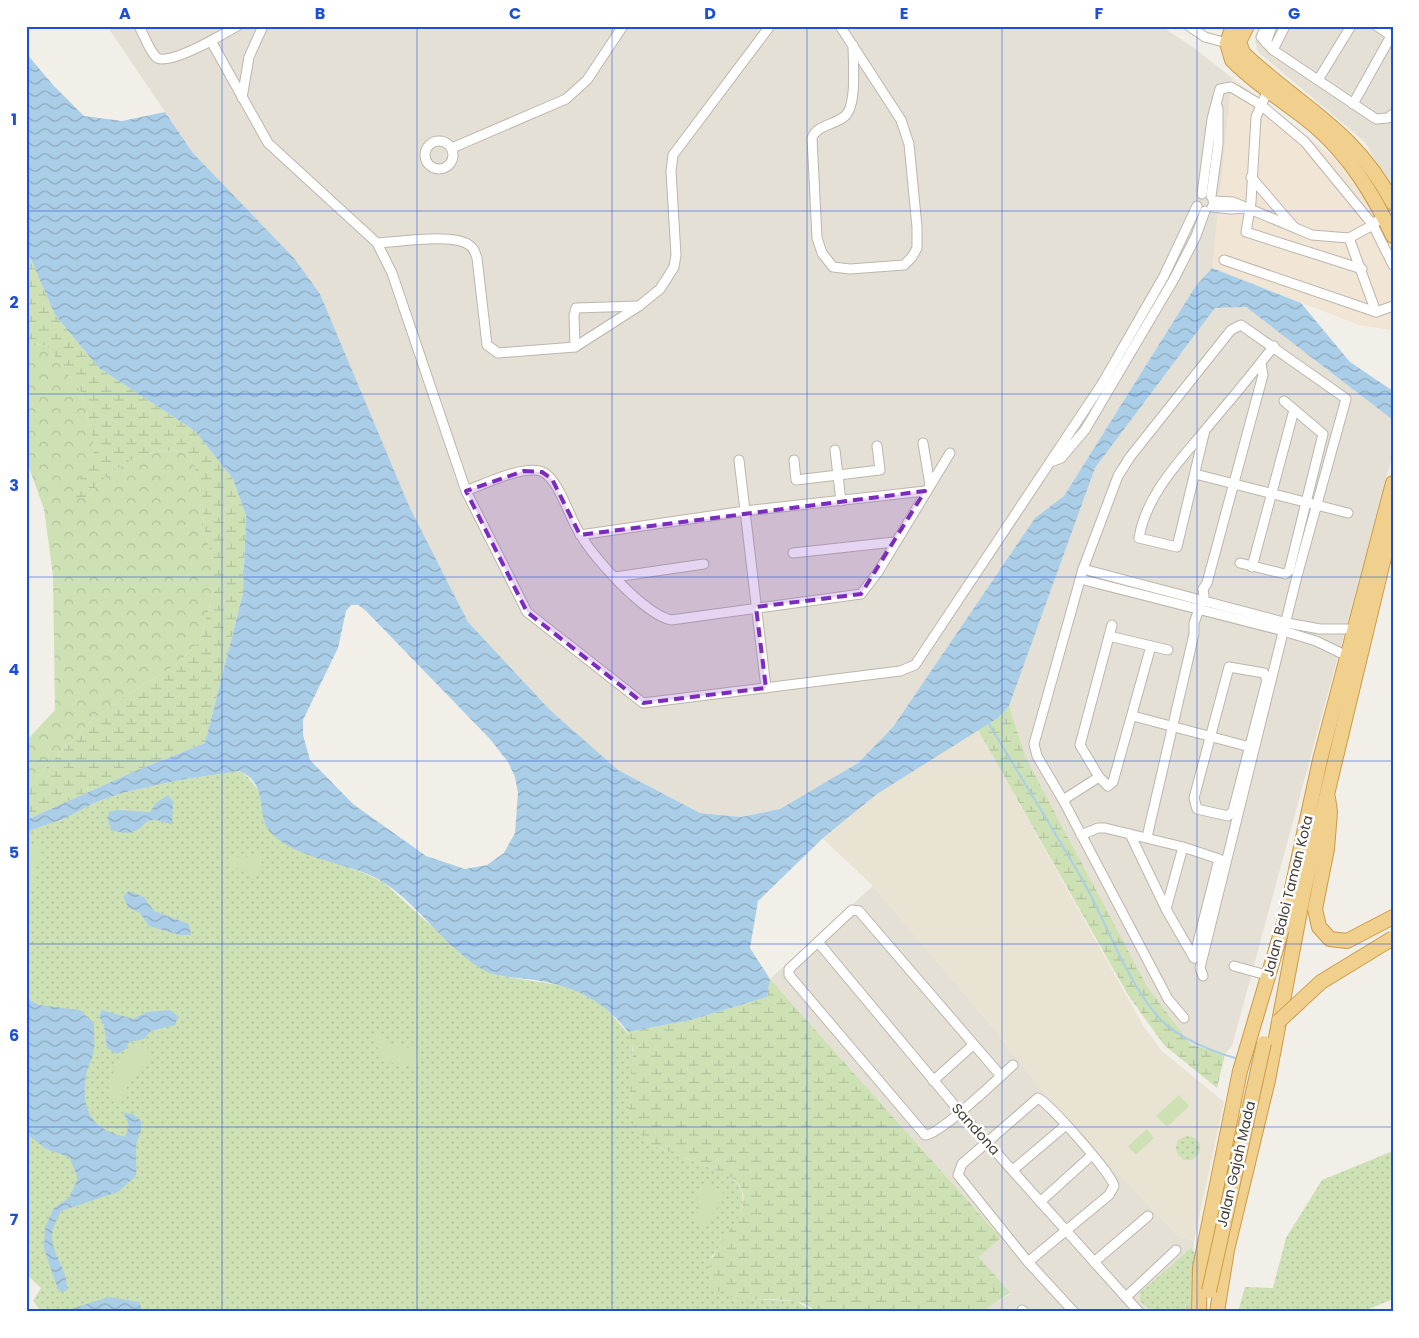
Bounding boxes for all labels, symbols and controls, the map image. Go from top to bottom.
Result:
text: A [119,2,131,25]
text: B [315,2,325,25]
text: C [509,2,521,25]
text: D [704,2,716,25]
text: E [900,2,908,25]
text: F [1095,2,1104,25]
text: G [1288,2,1300,25]
text: 1 [11,108,17,131]
text: 2 [9,291,19,314]
text: 3 [9,474,19,497]
text: 4 [9,658,20,681]
street label: Jalan Baloi Taman Kota [1258,813,1318,979]
text: 5 [9,841,19,864]
text: 6 [9,1024,19,1047]
street label: Sandona [947,1099,1005,1159]
street label: Jalan Gajah Mada [1212,1099,1260,1229]
text: 7 [10,1208,19,1231]

